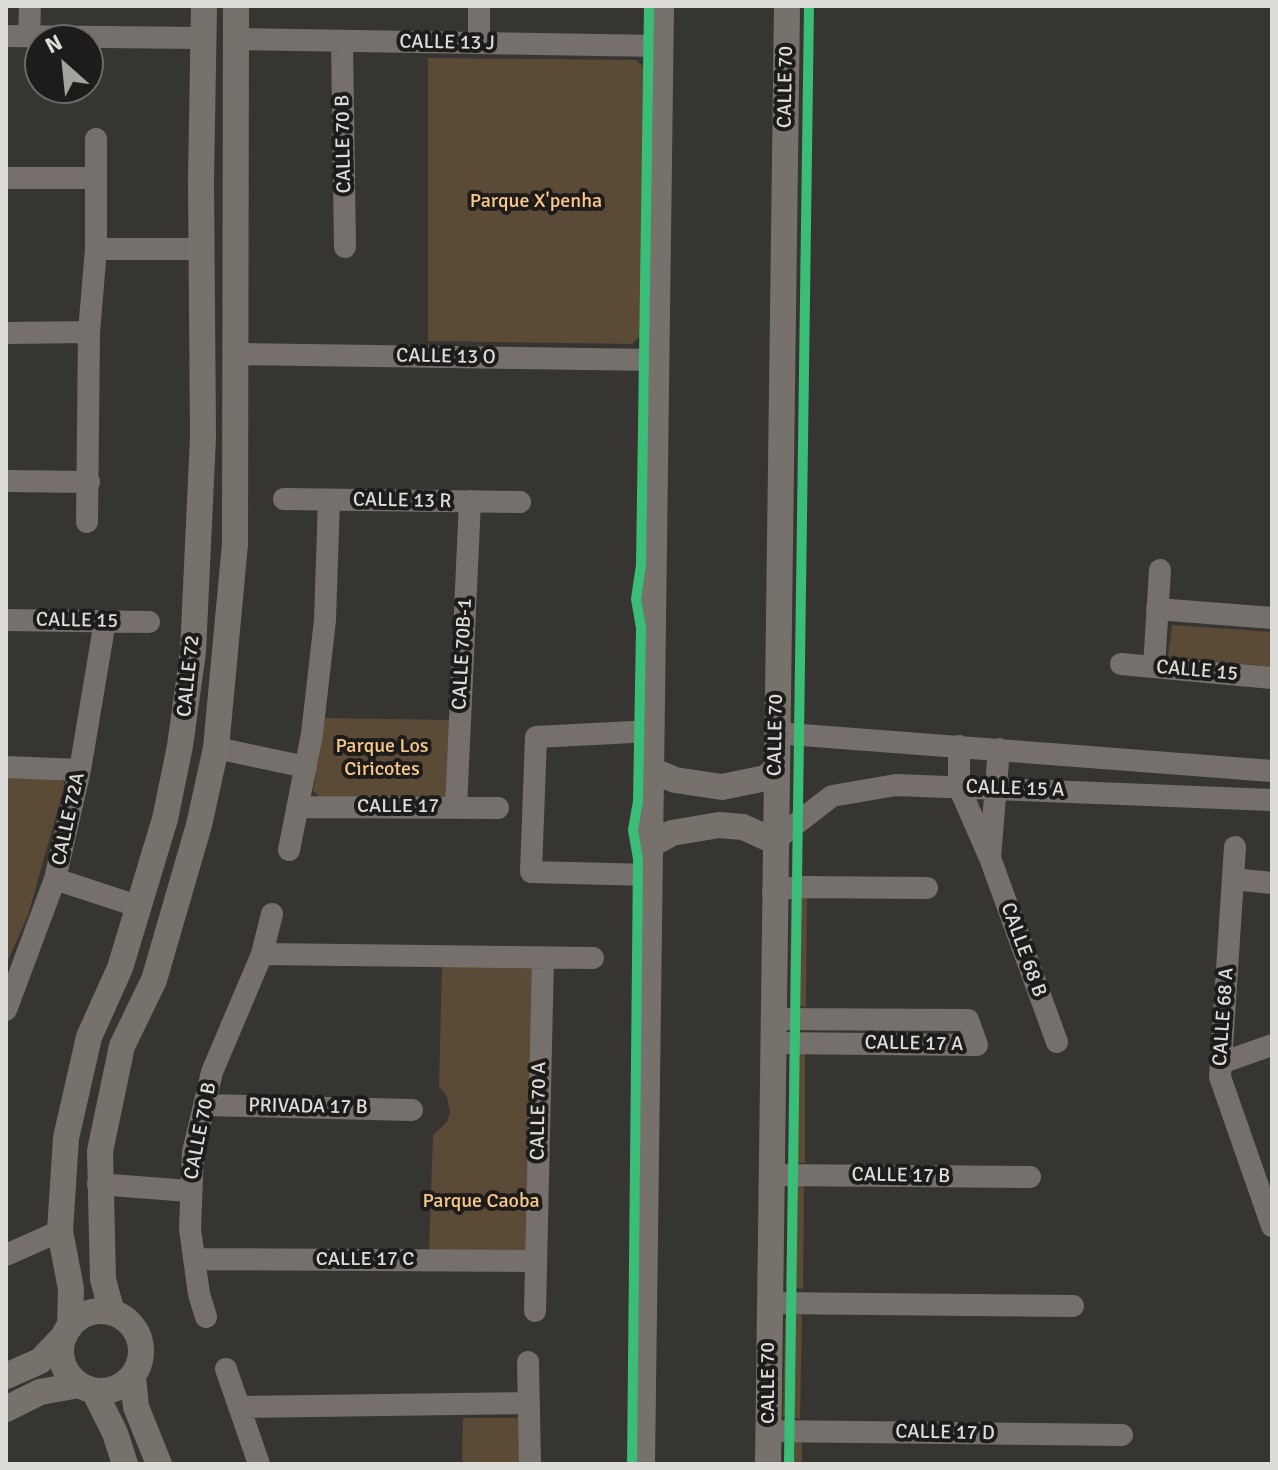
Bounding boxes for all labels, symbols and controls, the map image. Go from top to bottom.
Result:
north arrow [24,24,104,104]
text: N [41,28,67,59]
street label: CALLE 13 J [399,30,495,56]
street label: CALLE 70 [773,46,799,128]
street label: CALLE 70 B [331,94,357,194]
park label: Parque X'penha [470,190,602,214]
street label: CALLE 13 O [396,344,496,370]
street label: CALLE 13 R [353,488,451,514]
street label: CALLE 70B-1 [448,597,478,711]
street label: CALLE 15 [36,608,118,634]
street label: CALLE 72 [173,634,205,718]
street label: CALLE 15 [1155,655,1239,687]
street label: CALLE 70 [763,694,789,776]
park label: Parque Los Ciricotes [335,735,429,782]
street label: CALLE 72A [47,770,91,868]
street label: CALLE 15 A [965,775,1065,803]
street label: CALLE 17 [357,795,439,819]
street label: CALLE 68 B [995,900,1051,1000]
street label: CALLE 68 A [1209,967,1239,1067]
street label: CALLE 17 A [864,1031,964,1057]
street label: CALLE 70 A [526,1061,552,1161]
street label: CALLE 70 B [180,1080,222,1182]
street label: PRIVADA 17 B [248,1094,368,1120]
street label: CALLE 17 B [851,1163,951,1189]
park label: Parque Caoba [422,1190,540,1214]
street label: CALLE 17 C [316,1248,414,1272]
street label: CALLE 70 [757,1342,781,1424]
street label: CALLE 17 D [895,1420,995,1446]

